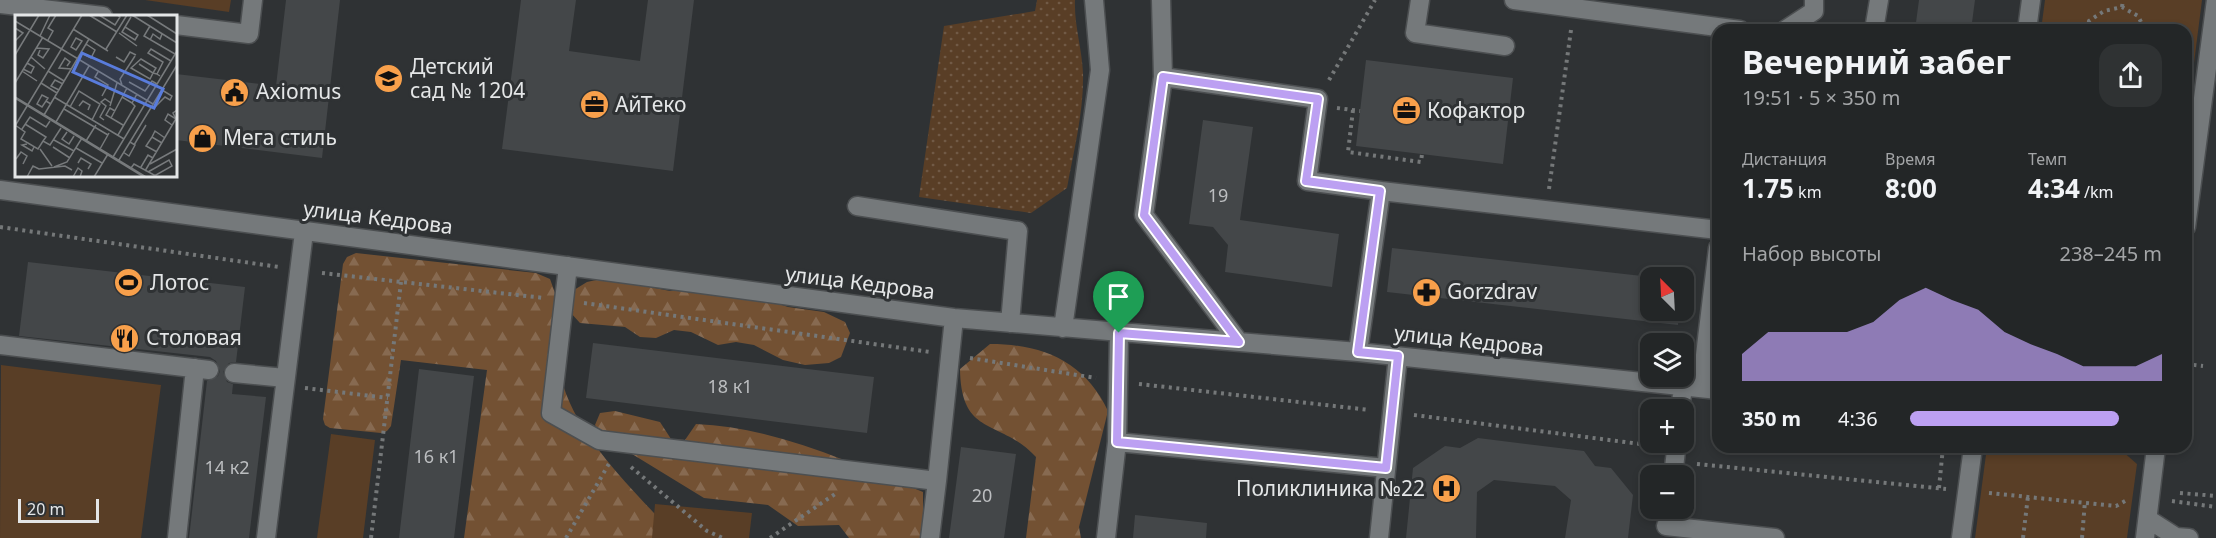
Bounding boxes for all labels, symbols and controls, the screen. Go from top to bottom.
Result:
inset map [15,15,177,177]
text: Вечерний забег [1742,39,2011,84]
button: share [2099,44,2162,107]
place label: Детский сад № 1204 [410,52,525,104]
school or university icon: Детский сад № 1204 [373,63,405,95]
public building icon: Axiomus [219,76,251,108]
place label: Axiomus [256,77,341,105]
text: 19:51 · 5 × 350 m [1742,84,1900,111]
office icon: АйТеко [578,89,610,121]
place label: АйТеко [615,90,686,118]
office icon: Кофактор [1390,95,1422,127]
place label: Кофактор [1427,96,1525,124]
shop icon: Мега стиль [186,122,218,154]
place label: Мега стиль [223,123,337,151]
text: Дистанция [1742,148,1827,170]
text: Время [1885,148,1935,170]
text: Темп [2028,148,2067,170]
text: 1.75 [1742,170,1794,206]
text: 8:00 [1885,170,1937,206]
text: 4:34 [2028,170,2080,206]
text: km [1794,181,1822,203]
text: /km [2080,181,2114,203]
house number: 19 [1208,183,1228,207]
street label: улица Кедрова [302,194,455,240]
text: Набор высоты [1742,240,1881,267]
text: 238–245 m [2059,240,2162,267]
street label: улица Кедрова [784,259,937,305]
sports icon: Лотос [113,267,145,299]
north arrow [1640,267,1694,321]
map controls [1640,267,1694,519]
place label: Лотос [150,268,209,296]
pin [1093,271,1144,333]
pharmacy icon: Gorzdrav [1410,276,1442,308]
place label: Gorzdrav [1447,277,1537,305]
icon: arrive [1102,280,1135,313]
street label: улица Кедрова [1393,318,1545,362]
restaurant icon: Столовая [109,322,141,354]
place label: Столовая [146,323,242,351]
button: layers [1640,333,1694,387]
house number: 18 к1 [707,374,753,398]
button: + [1640,399,1694,453]
text: 350 m [1742,405,1801,432]
text: 4:36 [1838,405,1878,432]
house number: 16 к1 [413,444,459,468]
house number: 14 к2 [204,455,250,479]
button: − [1640,465,1694,519]
hospital icon: Поликлиника №22 [1430,473,1462,505]
place label: Поликлиника №22 [1236,474,1425,502]
house number: 20 [972,483,992,507]
scale bar [18,496,99,524]
text: 20 m [27,498,64,520]

